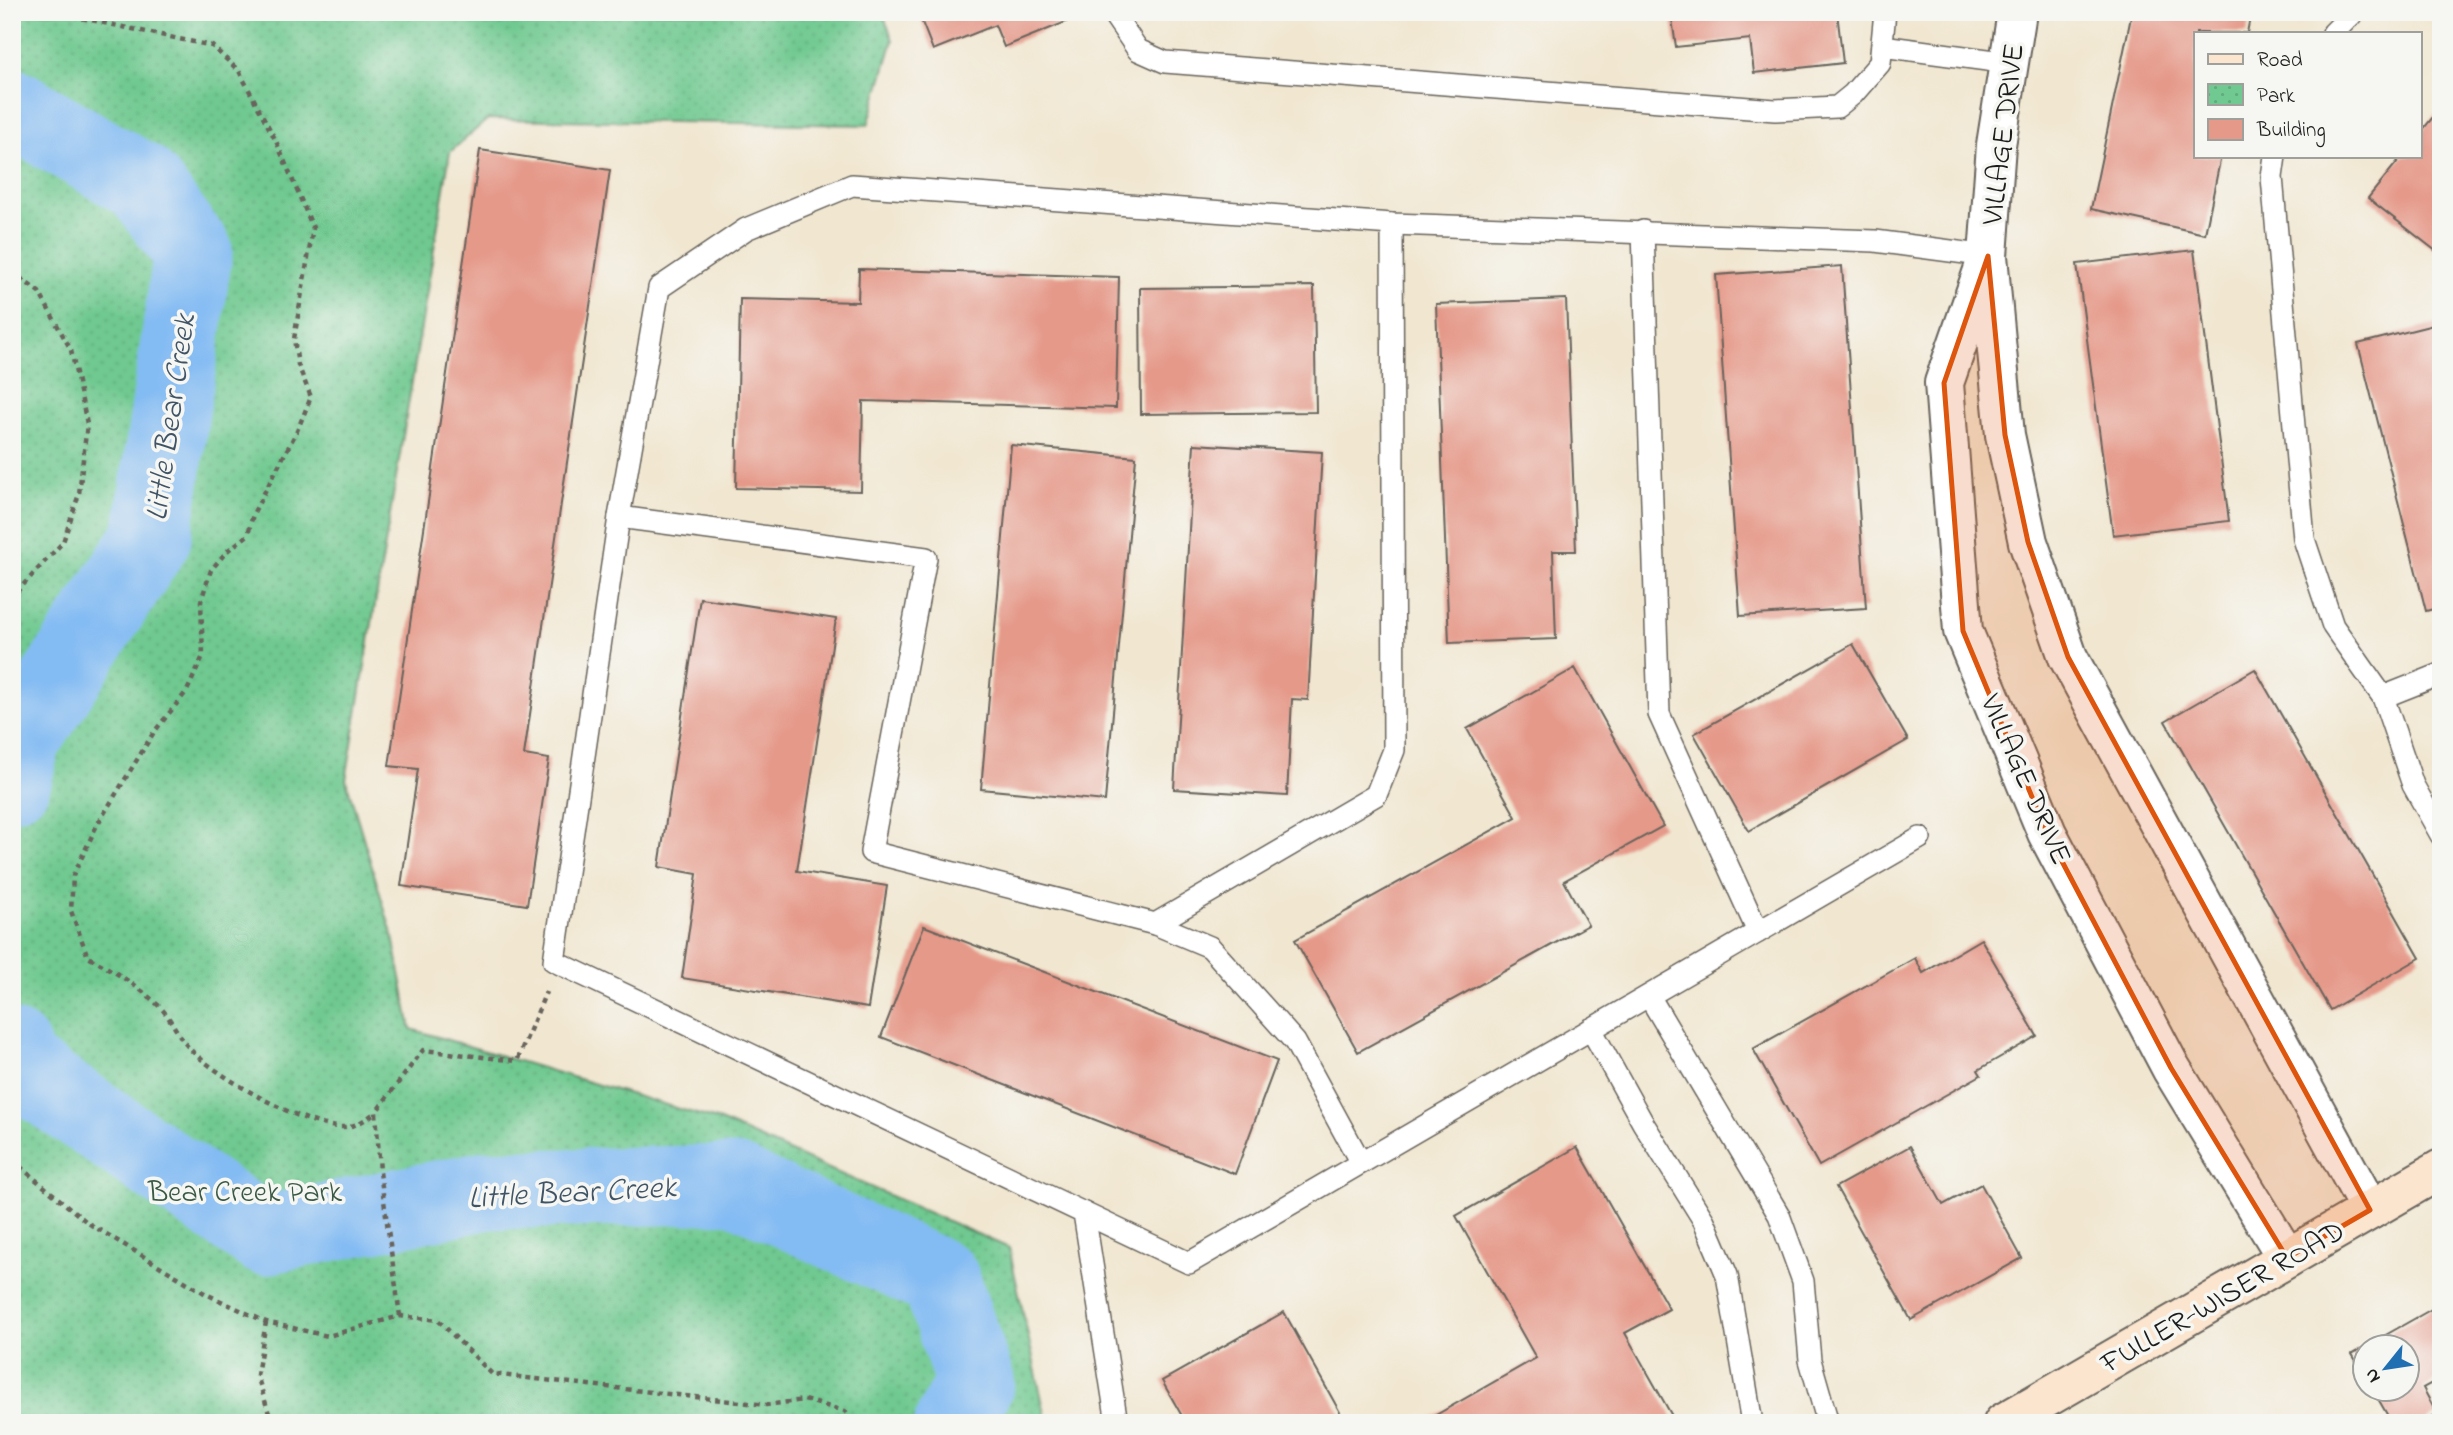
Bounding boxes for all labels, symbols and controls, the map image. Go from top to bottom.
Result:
legend [2194,32,2422,158]
street label: VILLAGE DRIVE [1972,41,2038,229]
text: Road [2257,46,2303,76]
text: Park [2257,82,2296,112]
text: Building [2256,116,2326,148]
water label: Little Bear Creek [135,309,210,524]
street label: VILLAGE DRIVE [1967,687,2081,873]
water label: Little Bear Creek [467,1165,679,1223]
park label: Bear Creek Park [147,1172,343,1216]
street label: FULLER-WISER ROAD [2092,1211,2354,1387]
north arrow [2352,1334,2422,1404]
text: N [2358,1363,2388,1388]

